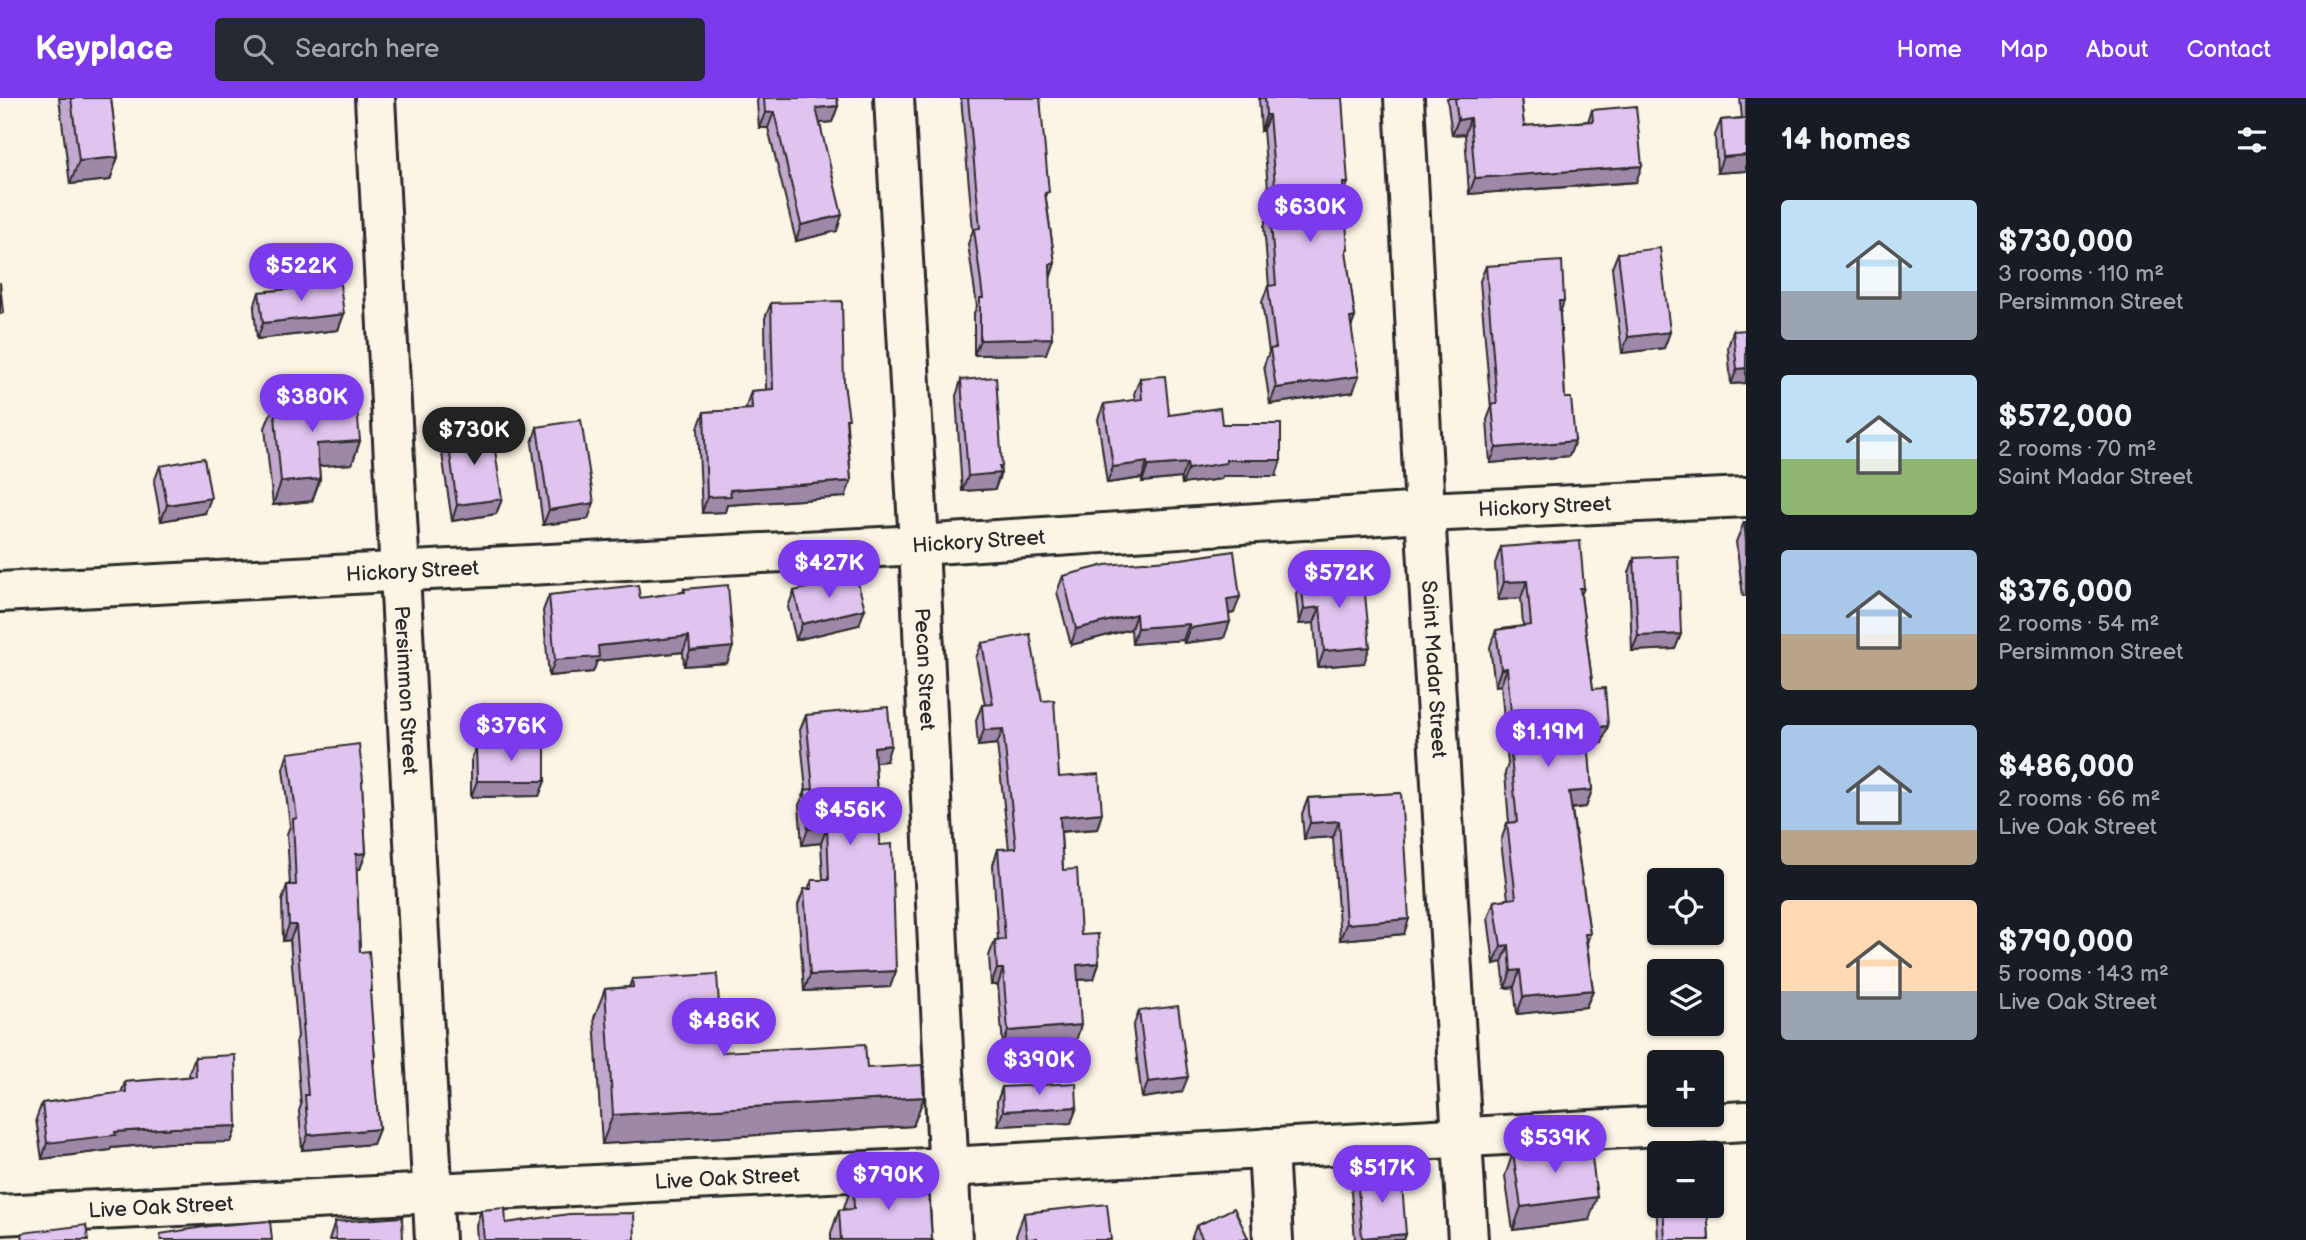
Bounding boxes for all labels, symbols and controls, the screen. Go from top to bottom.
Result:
search box [215,18,705,81]
text: Keyplace [35,29,173,69]
icon: search [239,30,277,68]
text: Search here [295,34,439,65]
text: Home [1897,35,1962,64]
text: Map [2000,35,2048,64]
text: About [2086,35,2148,64]
text: Contact [2186,35,2271,64]
icon: filters [2233,121,2271,159]
text: 14 homes [1781,122,1910,158]
pin: $630K [1261,184,1359,244]
text: $630K [1274,193,1346,221]
text: $730,000 [1998,224,2133,260]
icon: home [1837,228,1921,312]
pin: $522K [252,244,350,303]
text: $522K [265,252,337,280]
text: 3 rooms · 110 m² [1998,260,2164,288]
text: Persimmon Street [1998,288,2183,316]
pin: $380K [263,374,361,434]
text: $380K [276,383,348,411]
text: $572,000 [1998,399,2132,435]
icon: home [1837,403,1921,487]
pin: $730K [425,408,523,467]
text: $730K [438,416,510,444]
text: 2 rooms · 70 m² [1998,435,2157,463]
text: Saint Madar Street [1998,463,2193,491]
street label: Hickory Street [1478,491,1612,522]
street label: Hickory Street [911,524,1046,558]
pin: $427K [780,540,878,600]
text: $427K [794,549,864,577]
pin: $572K [1290,550,1388,610]
street label: Hickory Street [345,555,480,587]
text: $572K [1304,559,1374,587]
text: $376,000 [1998,574,2133,610]
icon: home [1837,578,1921,662]
street label: Saint Madar Street [1417,580,1452,759]
street label: Persimmon Street [389,605,423,776]
street label: Pecan Street [909,607,940,732]
text: 2 rooms · 54 m² [1998,610,2160,638]
text: Persimmon Street [1998,638,2183,666]
pin: $376K [462,704,560,763]
pin: $1.19M [1491,710,1605,769]
text: $376K [476,712,546,740]
text: $1.19M [1512,718,1584,746]
text: $486,000 [1998,749,2134,785]
icon: home [1837,753,1921,837]
text: 2 rooms · 66 m² [1998,785,2160,813]
pin: $456K [801,788,899,847]
text: $456K [814,796,886,824]
text: Live Oak Street [1998,813,2157,841]
map controls [1647,868,1724,1218]
button: locate [1647,868,1724,945]
text: $790,000 [1998,924,2133,960]
icon: home [1837,928,1921,1012]
button: layers [1647,959,1724,1036]
text: 5 rooms · 143 m² [1998,960,2169,988]
text: Live Oak Street [1998,988,2157,1016]
pin: $486K [675,998,773,1058]
text: $486K [688,1007,760,1035]
pin: $390K [990,1038,1088,1097]
text: $390K [1003,1046,1075,1074]
button: + [1647,1050,1724,1127]
pin: $539K [1506,1116,1604,1175]
text: $539K [1520,1124,1590,1152]
button: − [1647,1141,1724,1218]
pin: $517K [1333,1146,1431,1205]
pin: $790K [839,1152,937,1212]
text: $517K [1349,1154,1415,1182]
text: $790K [852,1161,924,1189]
street label: Live Oak Street [654,1162,801,1194]
street label: Live Oak Street [88,1191,234,1223]

